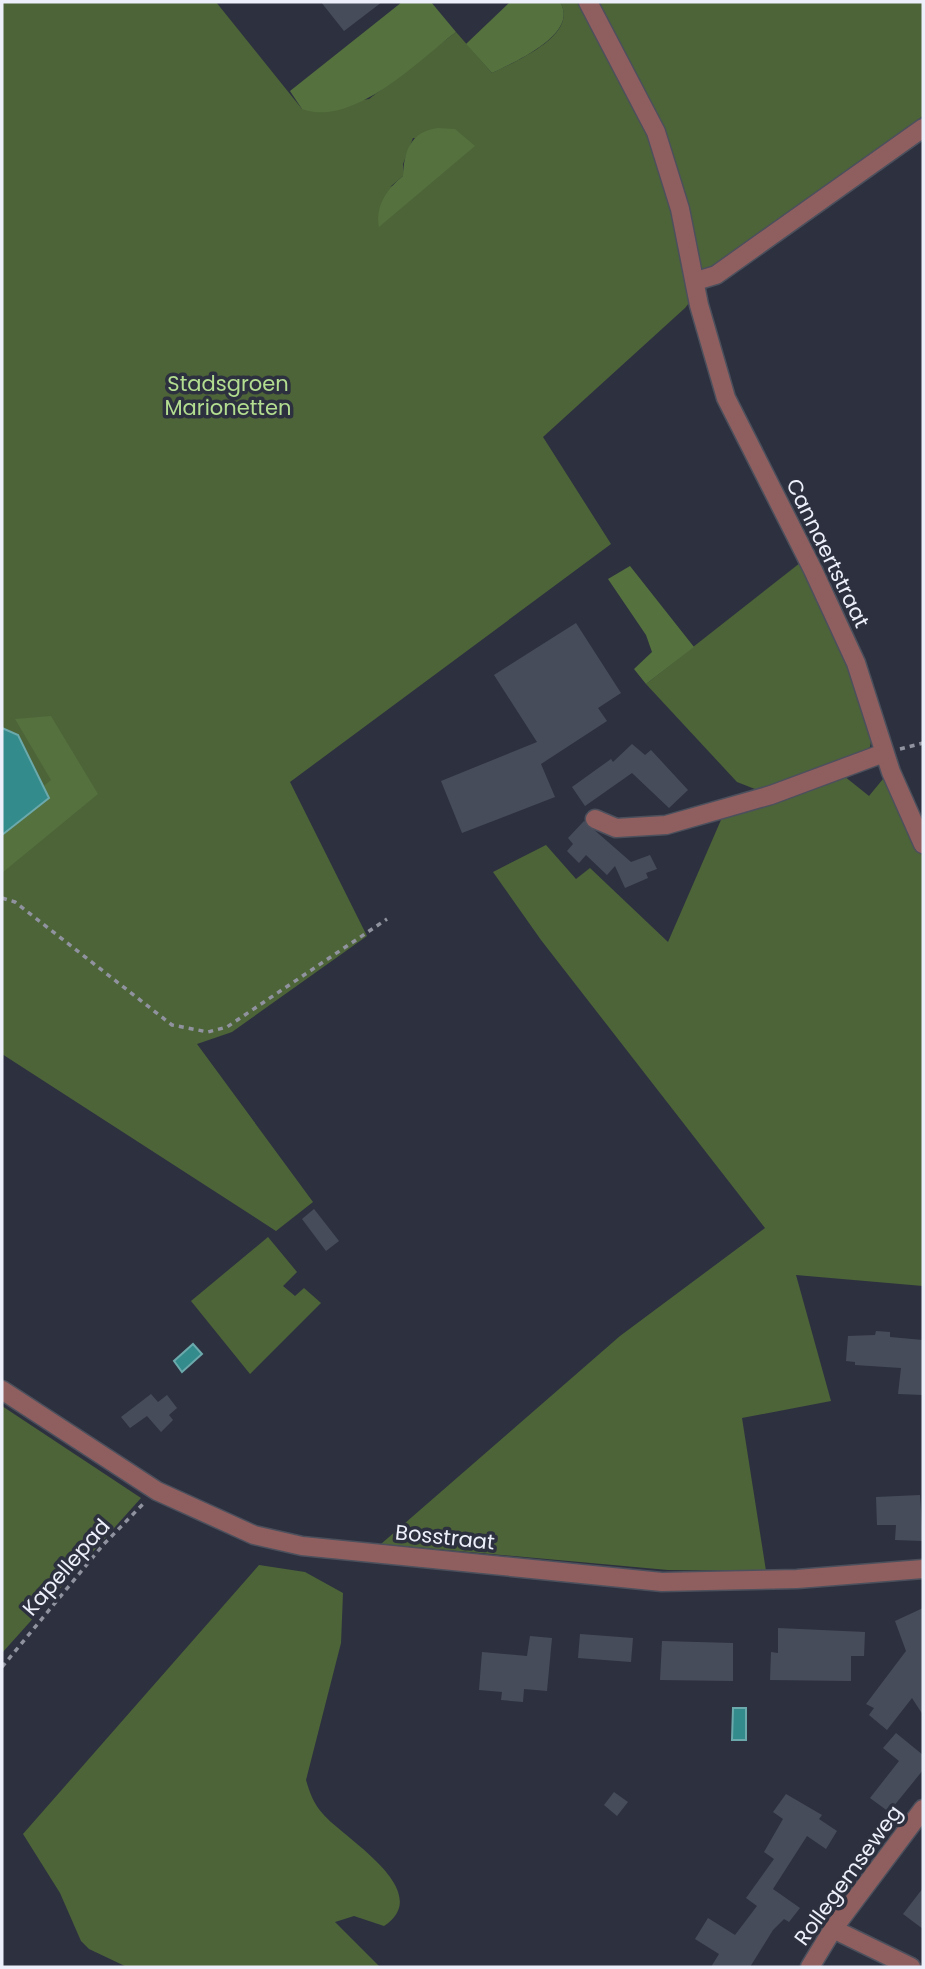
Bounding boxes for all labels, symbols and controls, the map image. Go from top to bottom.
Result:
park label: Stadsgroen Marionetten [165,369,291,422]
street label: Cannaertstraat [779,474,877,632]
street label: Kapellepad [16,1512,116,1622]
street label: Bosstraat [394,1517,496,1557]
street label: Rollegemseweg [787,1799,909,1951]

